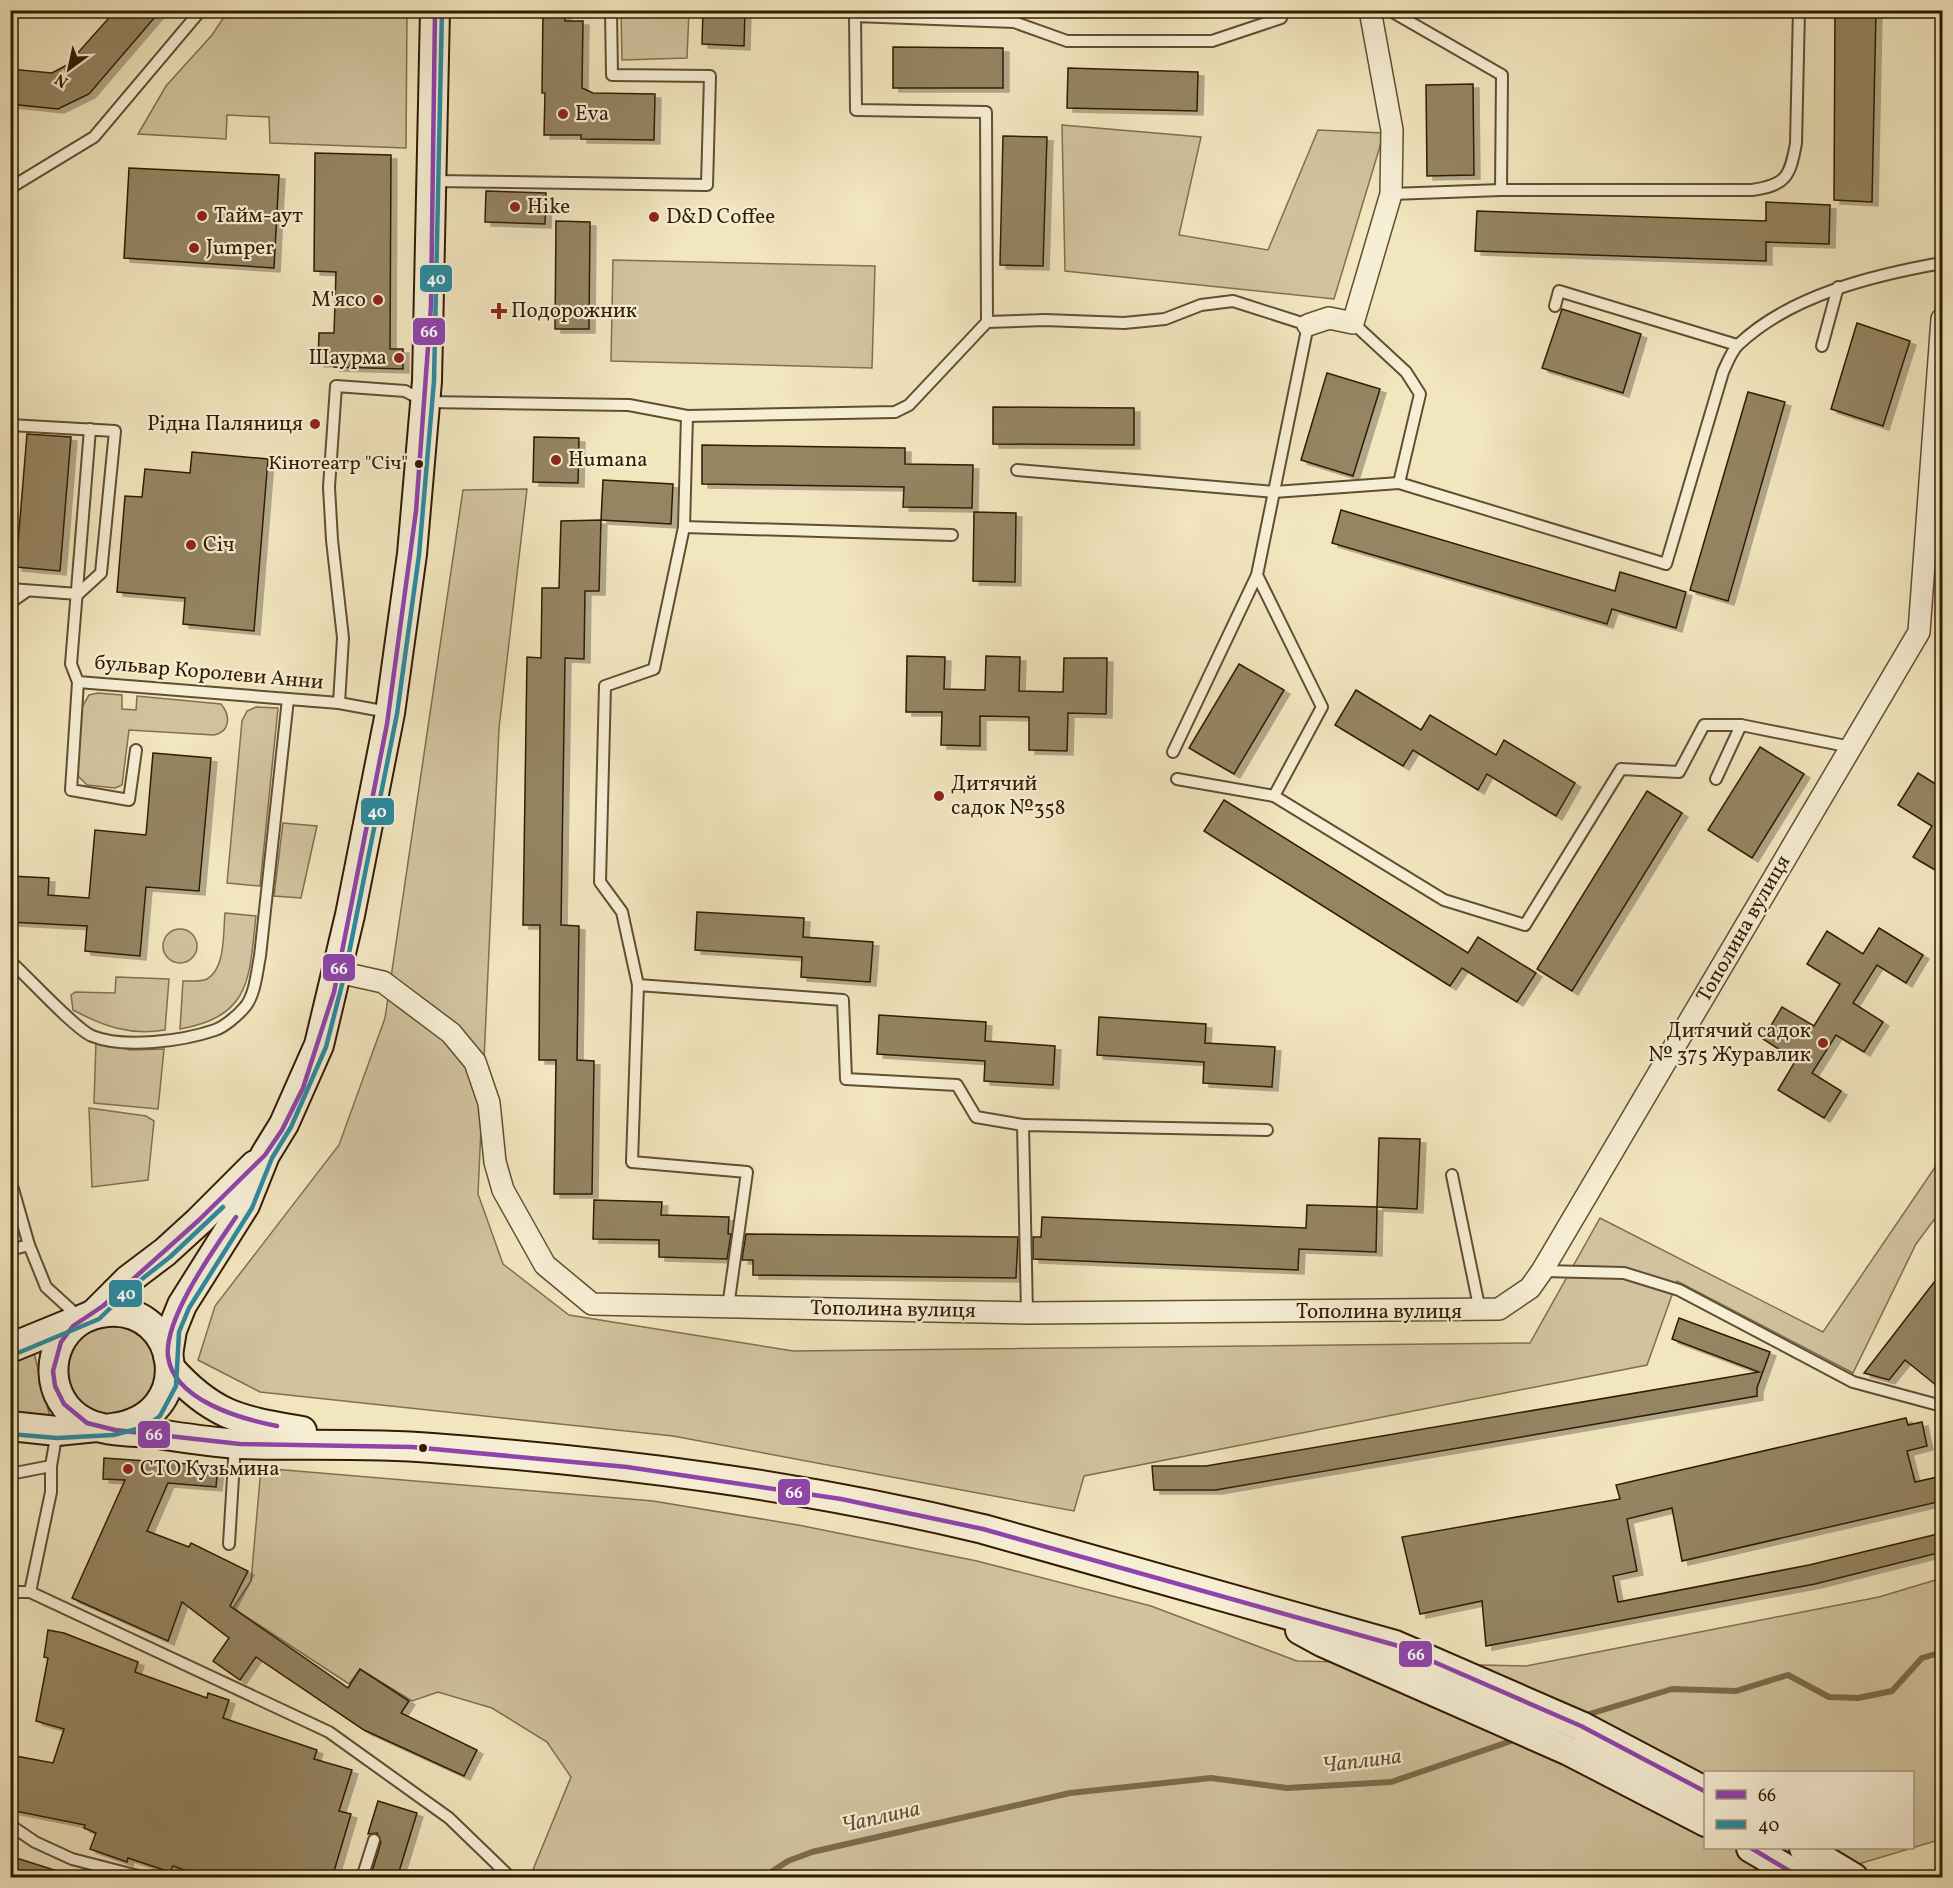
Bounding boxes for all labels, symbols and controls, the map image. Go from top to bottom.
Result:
north arrow [39,39,99,99]
text: N [51,67,73,92]
place label: Eva [575,100,609,129]
marker: Eva [556,107,570,121]
place label: Hike [527,193,570,222]
marker: Hike [508,200,522,214]
place label: Тайм-аут [214,202,303,231]
place label: D&D Coffee [666,203,775,232]
marker: Тайм-аут [195,209,209,223]
marker: D&D Coffee [647,210,661,224]
place label: Jumper [206,234,274,263]
marker: Jumper [187,241,201,255]
line badge: 40 [419,264,453,293]
text: 40 [426,269,446,291]
place label: М'ясо [311,286,366,315]
marker: М'ясо [371,293,385,307]
place label: Подорожник [511,297,637,326]
marker: Подорожник [492,304,506,318]
line badge: 66 [412,317,446,346]
text: 66 [420,322,438,344]
place label: Шаурма [308,344,387,373]
marker: Шаурма [392,351,406,365]
place label: Рідна Паляниця [147,410,303,439]
marker: Рідна Паляниця [308,417,322,431]
place label: Humana [568,446,648,475]
place label: Кінотеатр "Січ" [268,450,408,478]
marker: Humana [549,453,563,467]
marker: Кінотеатр "Січ" [413,458,425,470]
place label: Січ [203,531,235,560]
marker: Січ [184,538,198,552]
street label: бульвар Королеви Анни [93,649,325,697]
place label: Дитячий садок №358 [951,770,1065,823]
marker: Дитячий садок №358 [932,789,946,803]
line badge: 40 [360,797,395,826]
text: 40 [367,802,387,824]
street label: Тополина вулиця [1690,850,1798,1008]
line badge: 66 [322,953,356,982]
text: 66 [330,959,348,981]
place label: Дитячий садок № 375 Журавлик [1648,1017,1811,1070]
marker: Дитячий садок № 375 Журавлик [1816,1036,1830,1050]
line badge: 40 [108,1279,143,1308]
text: 40 [116,1284,136,1306]
street label: Тополина вулиця [810,1294,976,1326]
street label: Тополина вулиця [1296,1298,1462,1327]
line badge: 66 [137,1420,171,1449]
text: 66 [145,1425,163,1447]
unlabelled marker [417,1442,429,1454]
place label: СТО Кузьмина [140,1455,280,1484]
marker: СТО Кузьмина [121,1462,135,1476]
line badge: 66 [777,1478,811,1506]
text: 66 [785,1483,803,1505]
line badge: 66 [1398,1640,1433,1668]
text: 66 [1407,1645,1425,1667]
water label: Чаплина [1320,1742,1404,1782]
legend [1704,1771,1914,1849]
text: 66 [1758,1784,1776,1809]
water label: Чаплина [839,1794,923,1842]
text: 40 [1758,1814,1779,1839]

